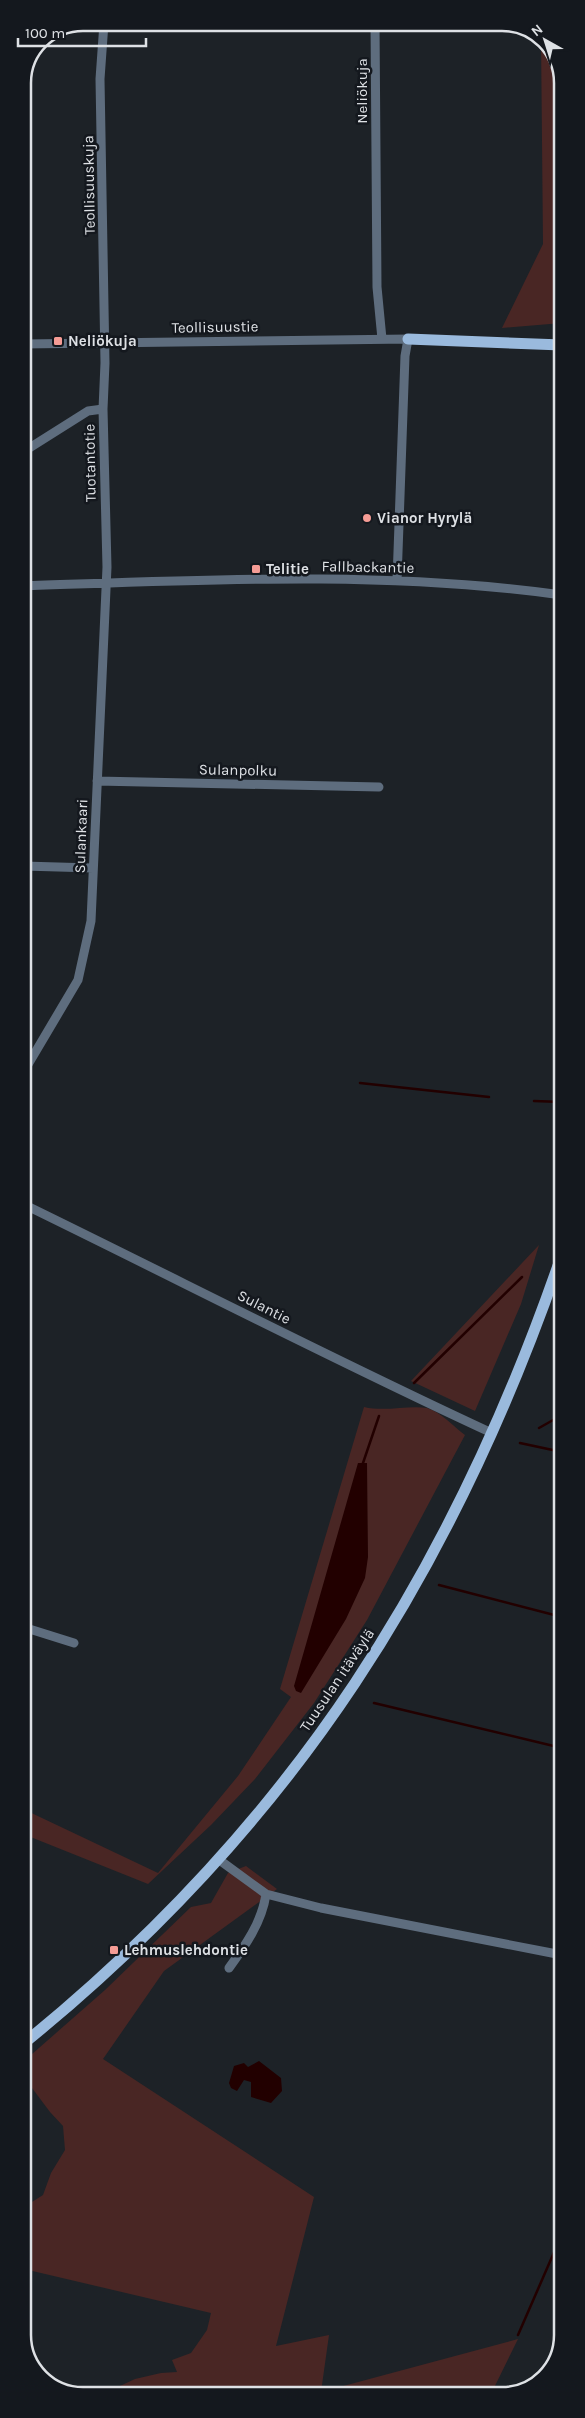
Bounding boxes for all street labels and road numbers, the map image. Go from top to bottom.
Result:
street label: Neliökuja [353,58,371,124]
street label: Teollisuuskuja [79,135,99,235]
street label: Teollisuustie [171,317,259,337]
street label: Tuotantotie [80,424,100,502]
street label: Fallbackantie [322,557,414,577]
street label: Sulanpolku [199,760,277,780]
street label: Sulankaari [71,798,91,874]
street label: Sulantie [234,1286,294,1328]
street label: Tuusulan itäväylä [296,1625,378,1735]

